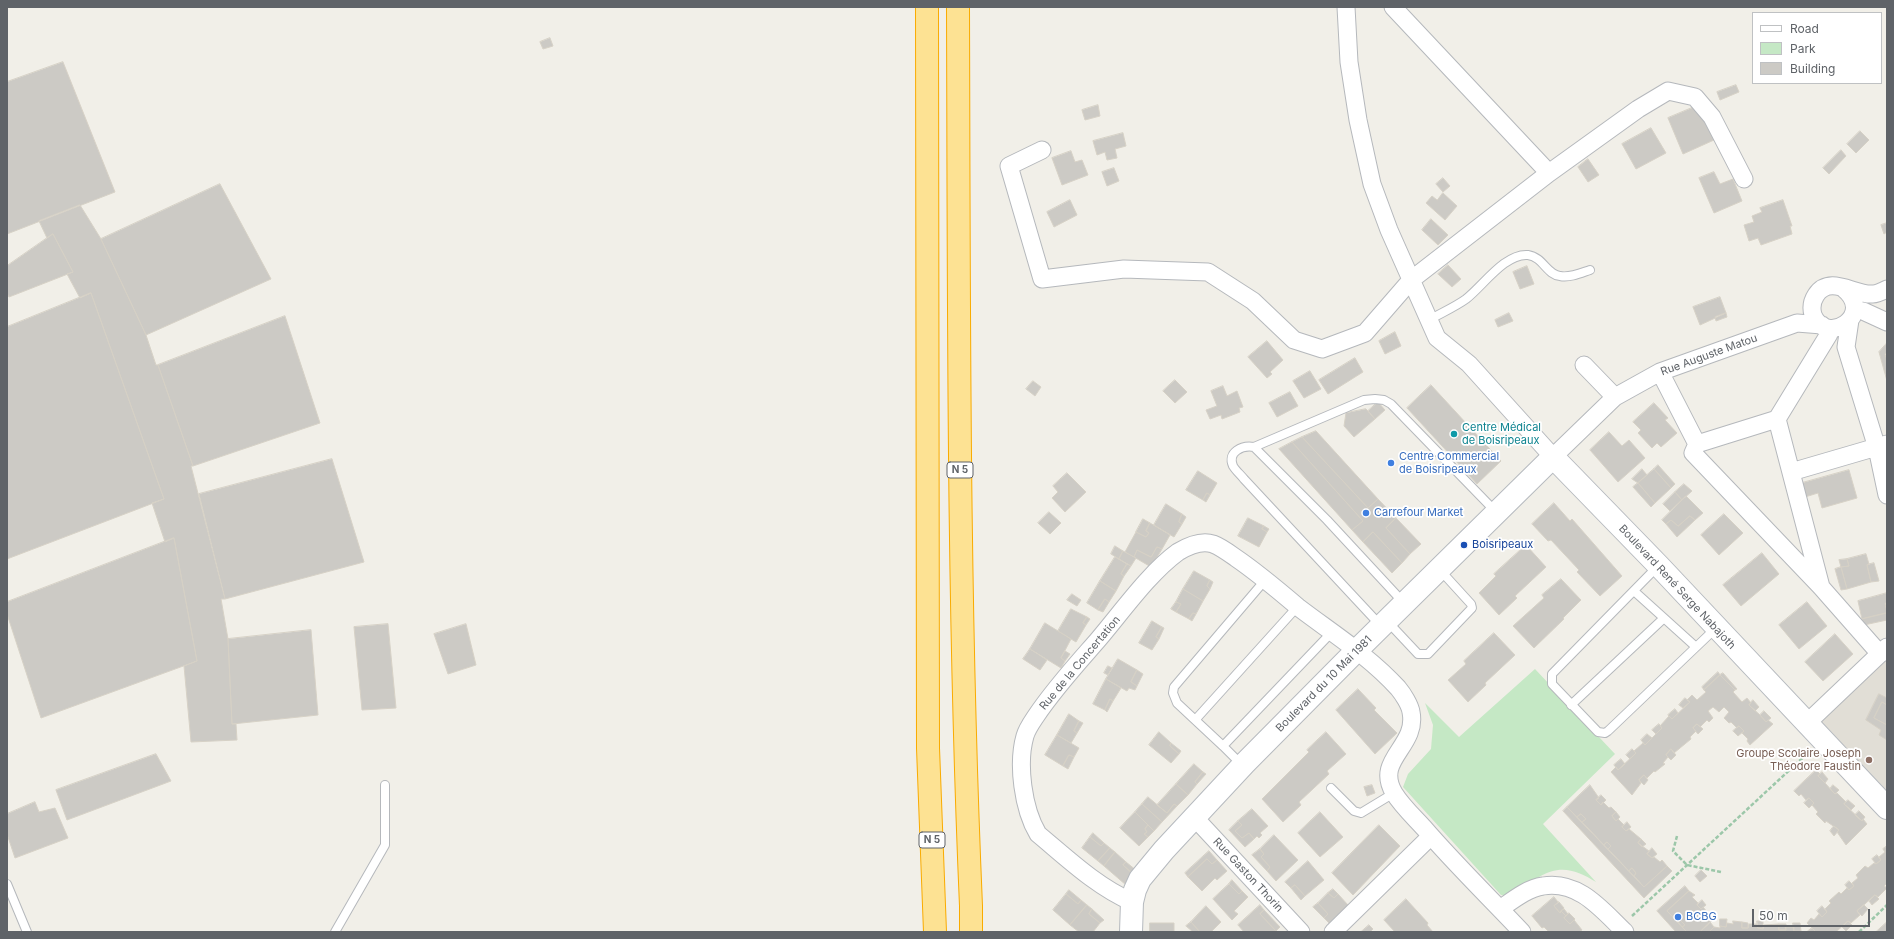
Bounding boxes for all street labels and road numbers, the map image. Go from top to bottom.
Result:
street label: Rue Auguste Matou [1659,331,1759,379]
road number: N 5 [947,462,973,478]
street label: Boulevard René Serge Nabajoth [1616,522,1738,652]
street label: Rue de la Concertation [1037,613,1123,713]
street label: Boulevard du 10 Mai 1981 [1273,633,1375,735]
road number: N 5 [919,832,945,848]
street label: Rue Gaston Thorin [1210,835,1286,915]

